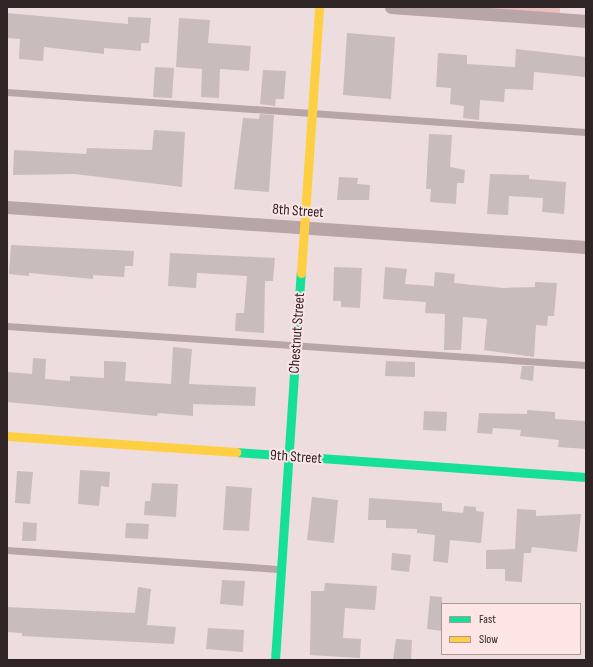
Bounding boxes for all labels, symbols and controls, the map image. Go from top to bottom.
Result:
street label: 8th Street [272,200,324,222]
street label: Chestnut Street [285,292,309,374]
street label: 9th Street [270,446,322,468]
legend [441,603,581,655]
text: Fast [479,612,496,627]
text: Slow [479,632,498,647]

